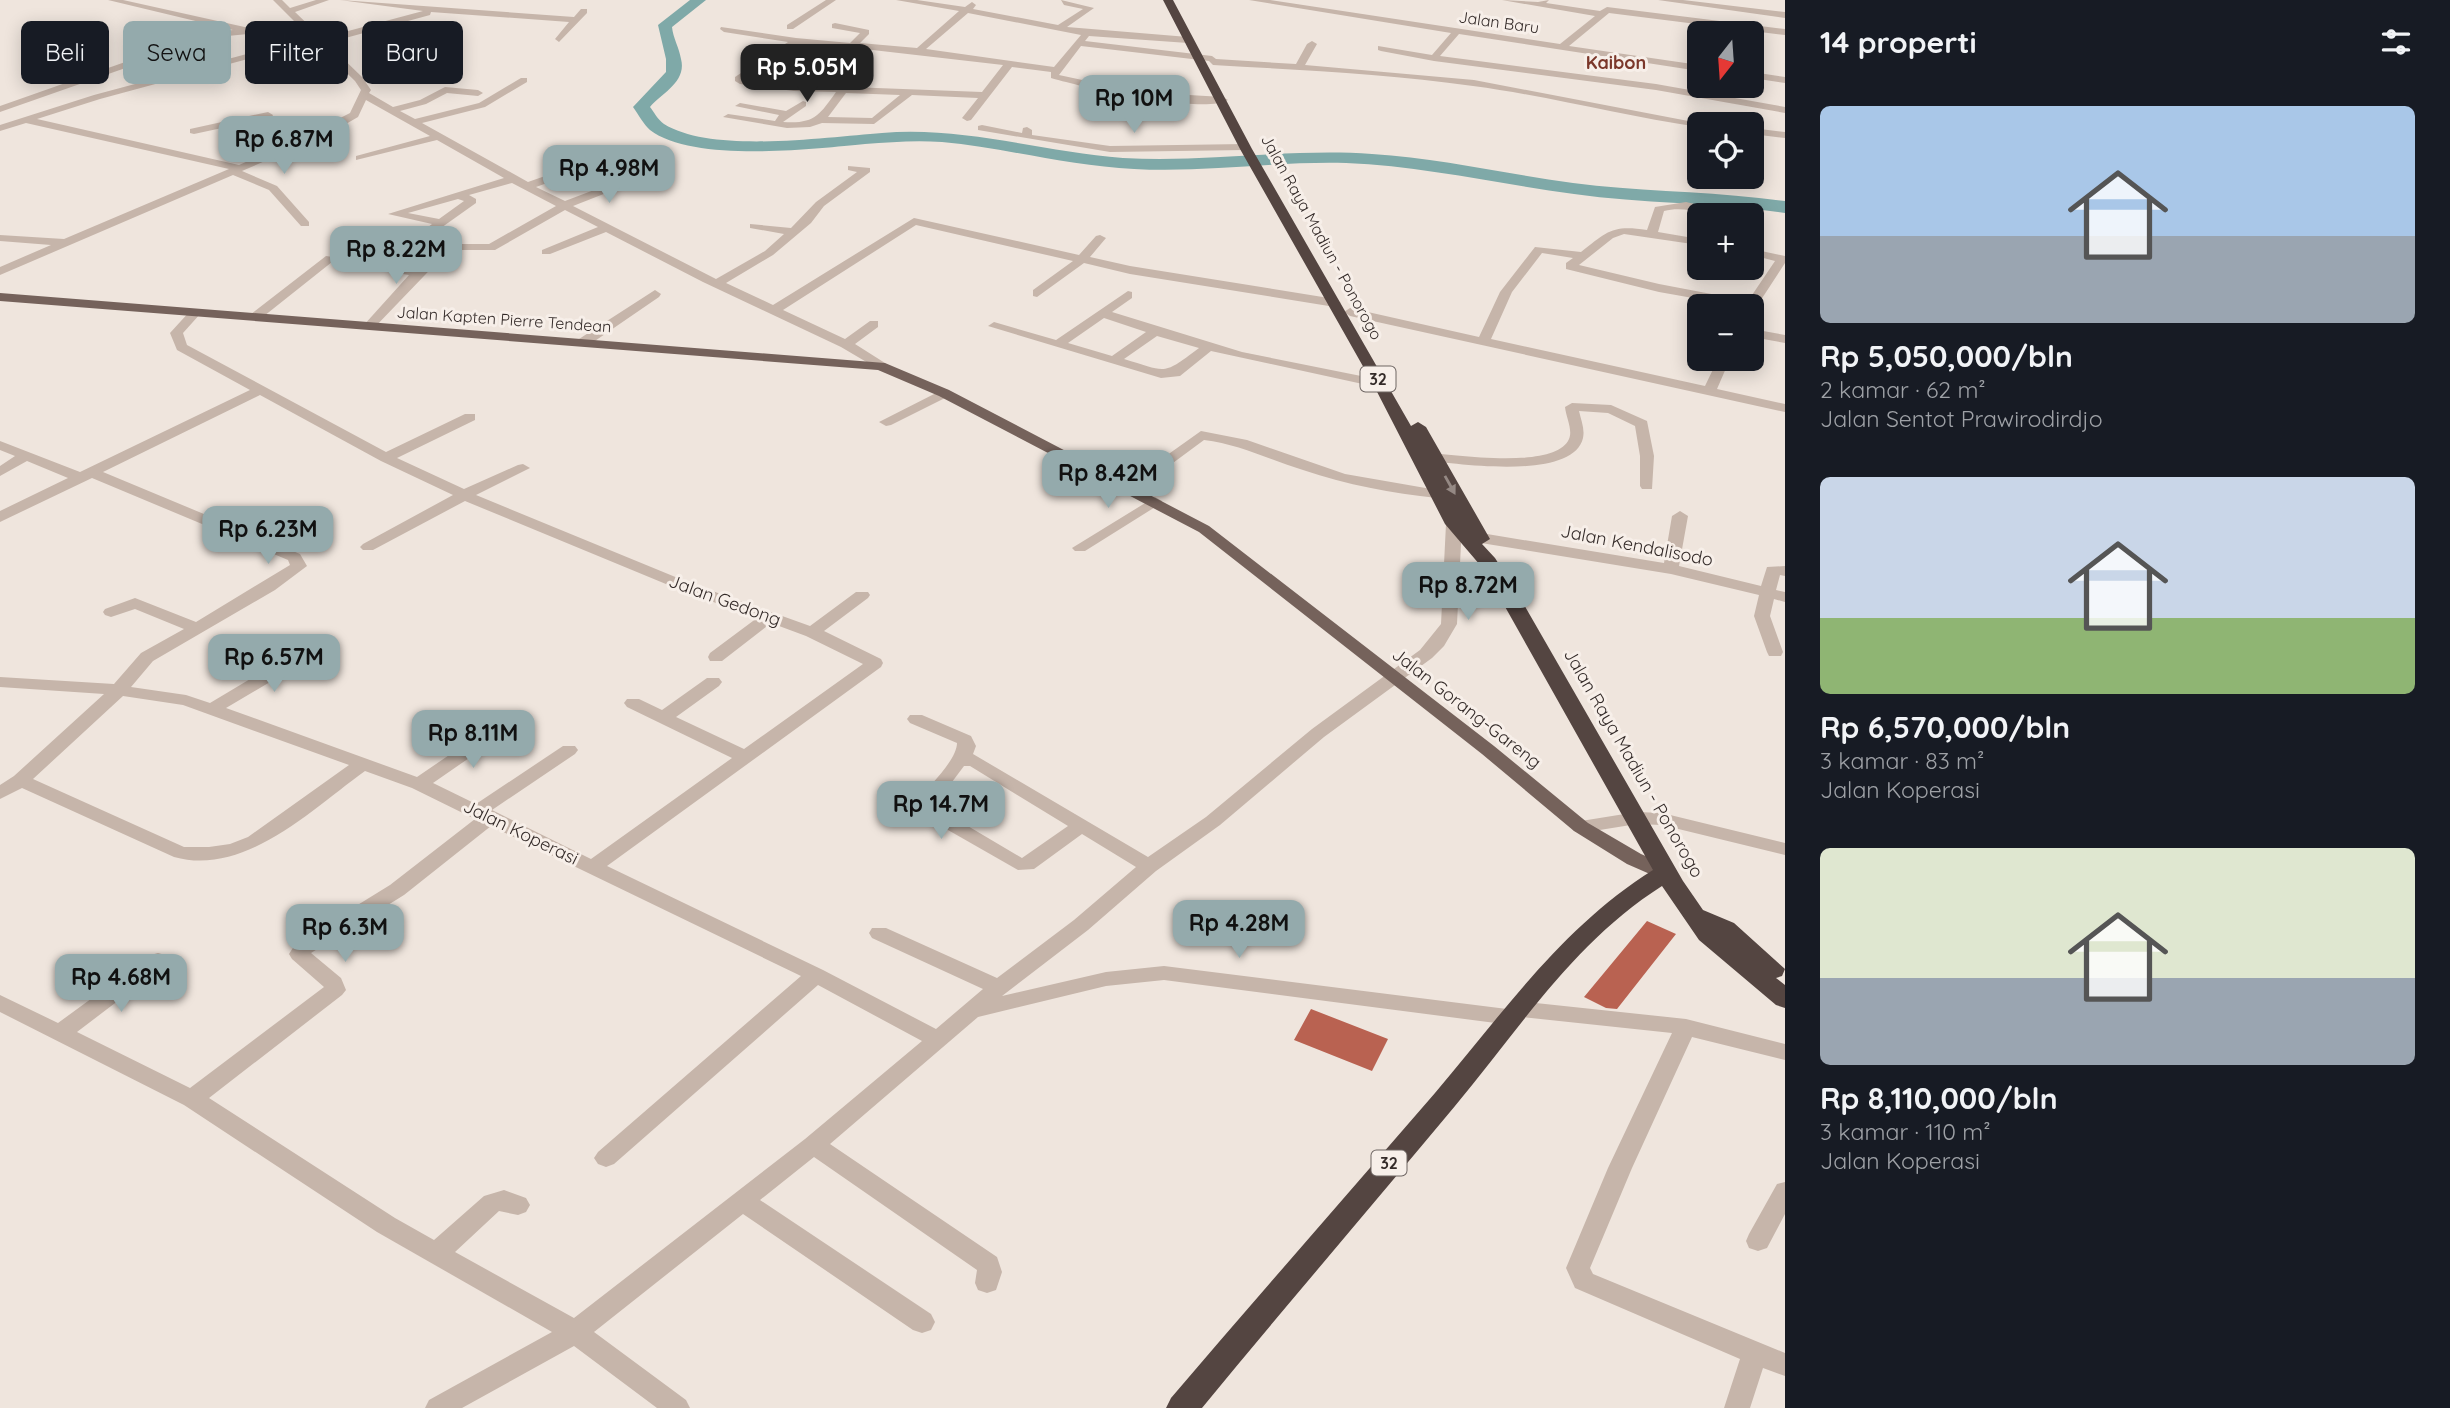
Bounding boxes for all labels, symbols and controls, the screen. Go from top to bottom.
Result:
street label: Jalan Baru [1457,6,1541,38]
chip: Beli [21,21,109,84]
chip: Sewa [123,21,231,84]
chip: Filter [245,21,348,84]
chip: Baru [362,21,463,84]
north arrow [1687,21,1764,98]
map controls [1687,21,1764,371]
text: 14 properti [1820,23,1977,61]
icon: filters [2377,23,2415,61]
pin: Rp 5.05M [735,44,879,104]
district label: Kaibon [1586,51,1646,74]
text: Rp 5.05M [757,52,857,81]
pin: Rp 10M [1077,76,1191,135]
text: Rp 10M [1095,83,1173,112]
button: locate [1687,112,1764,189]
pin: Rp 6.87M [212,116,356,176]
text: Rp 6.87M [234,124,334,153]
street label: Jalan Raya Madiun - Ponorogo [1257,131,1387,343]
pin: Rp 4.98M [537,146,681,205]
icon: home [2055,152,2181,278]
text: Rp 4.98M [559,153,659,182]
button: + [1687,203,1764,280]
pin: Rp 8.22M [324,226,468,286]
text: Rp 8.22M [346,234,446,263]
button: − [1687,294,1764,371]
street label: Jalan Kapten Pierre Tendean [396,302,612,336]
text: Rp 5,050,000/bln [1820,337,2073,375]
road number: 32 [1360,366,1396,392]
text: 2 kamar · 62 m² [1820,375,1986,404]
text: Jalan Sentot Prawirodirdjo [1820,404,2103,433]
pin: Rp 8.42M [1036,450,1180,510]
text: Rp 8.42M [1058,458,1158,487]
one-way arrow [1444,476,1456,496]
pin: Rp 6.23M [196,506,340,566]
text: Rp 6.23M [218,514,318,543]
street label: Jalan Kendalisodo [1559,519,1715,571]
icon: home [2055,523,2181,649]
pin: Rp 8.72M [1396,562,1540,622]
street label: Jalan Gedong [666,569,784,631]
text: Rp 8.72M [1418,570,1518,599]
pin: Rp 6.57M [202,634,346,694]
text: Rp 6.57M [224,642,324,671]
street label: Jalan Gorang-Gareng [1388,643,1546,773]
street label: Jalan Raya Madiun - Ponorogo [1559,644,1709,882]
text: Rp 6,570,000/bln [1820,708,2070,746]
pin: Rp 8.11M [401,710,545,770]
text: Rp 8.11M [428,718,518,747]
text: 3 kamar · 83 m² [1820,746,1984,775]
text: Jalan Koperasi [1820,775,1980,804]
pin: Rp 14.7M [869,782,1013,841]
text: Rp 14.7M [893,789,989,818]
street label: Jalan Koperasi [460,794,582,870]
icon: home [2055,894,2181,1020]
pin: Rp 4.28M [1167,900,1311,960]
pin: Rp 6.3M [280,904,410,964]
text: Rp 4.28M [1189,908,1289,937]
text: Rp 6.3M [302,912,388,941]
pin: Rp 4.68M [49,954,193,1014]
text: Rp 4.68M [71,962,171,991]
text: Rp 8,110,000/bln [1820,1079,2058,1117]
text: 3 kamar · 110 m² [1820,1117,1991,1146]
text: Jalan Koperasi [1820,1146,1980,1175]
road number: 32 [1372,1150,1406,1176]

